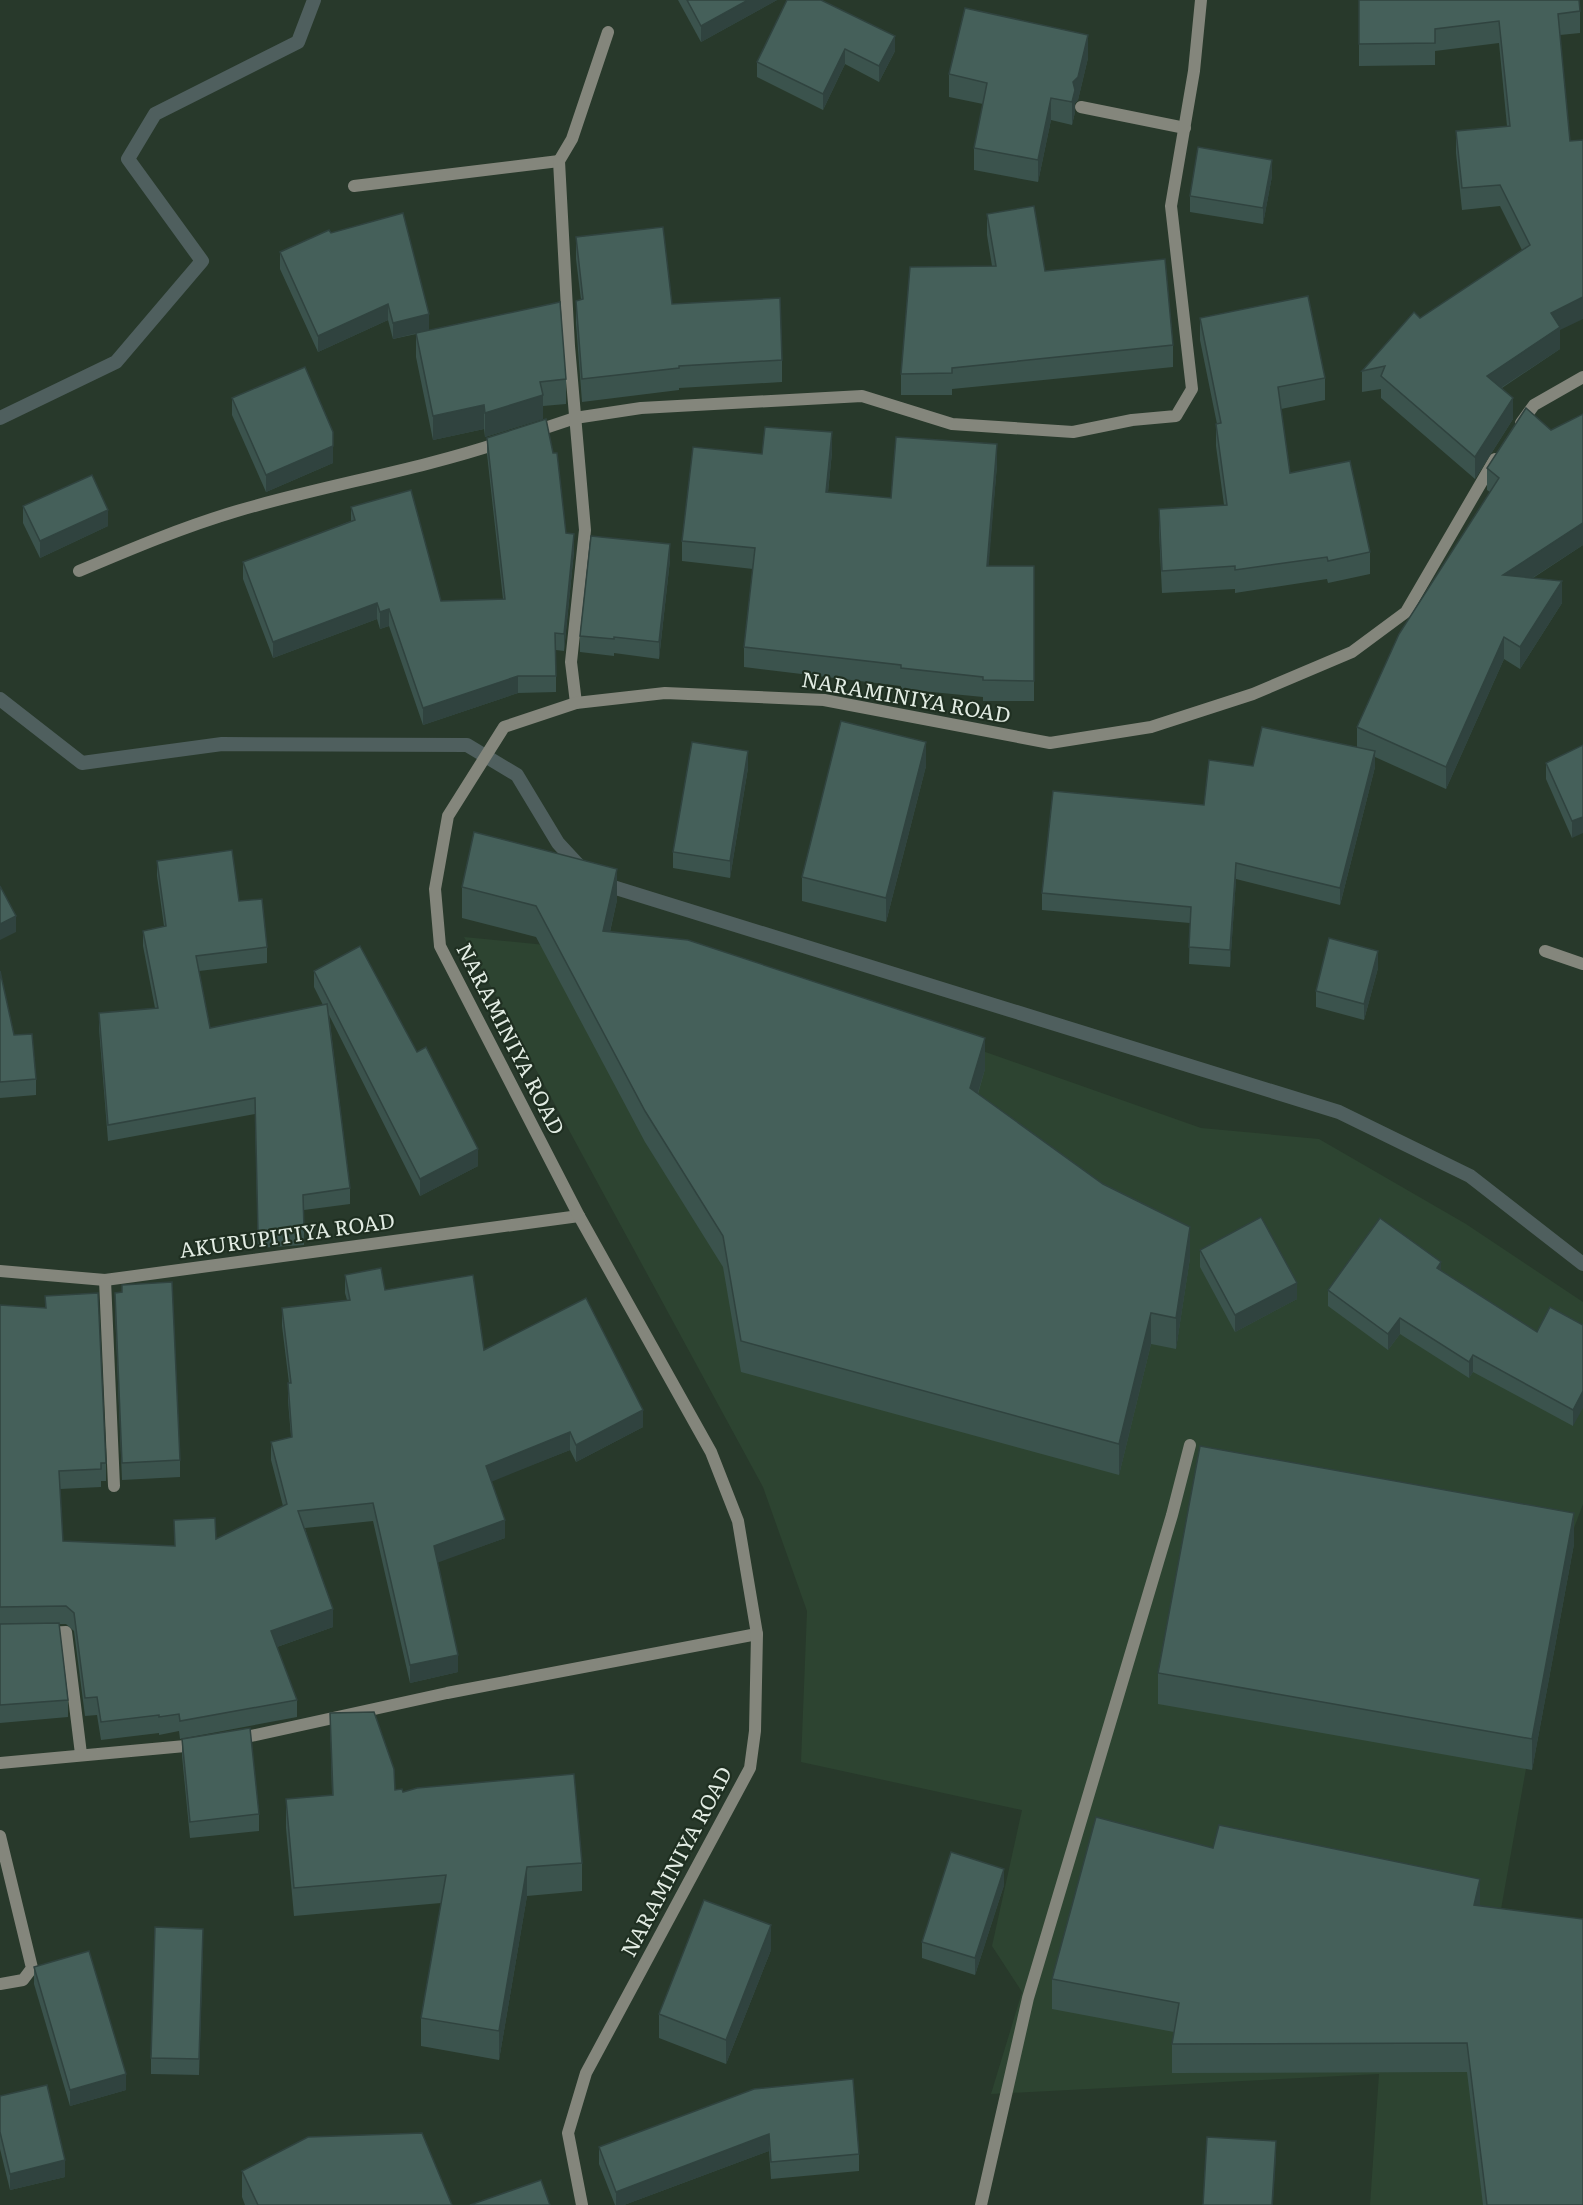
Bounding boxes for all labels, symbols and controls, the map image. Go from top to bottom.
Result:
street label: NARAMINIYA ROAD [800,662,1013,729]
street label: NARAMINIYA ROAD [450,937,574,1139]
street label: AKURUPITIYA ROAD [177,1203,396,1264]
street label: NARAMINIYA ROAD [611,1760,738,1962]

